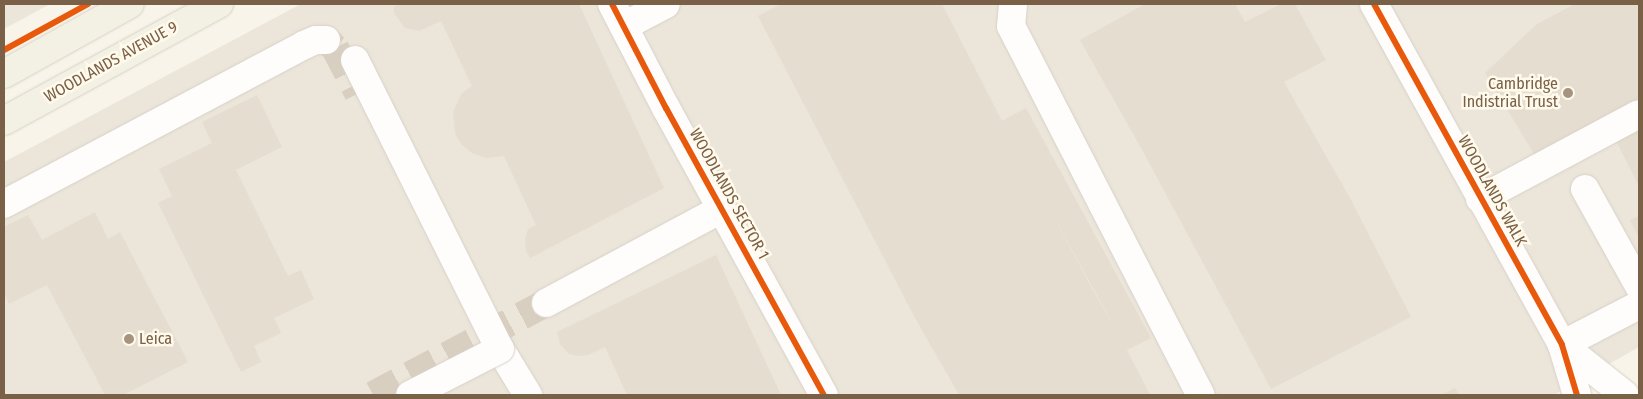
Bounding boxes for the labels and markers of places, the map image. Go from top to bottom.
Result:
place label: Cambridge Indistrial Trust [1462,74,1558,112]
marker: Cambridge Indistrial Trust [1562,87,1574,99]
place label: Leica [139,329,172,349]
marker: Leica [123,333,135,345]

